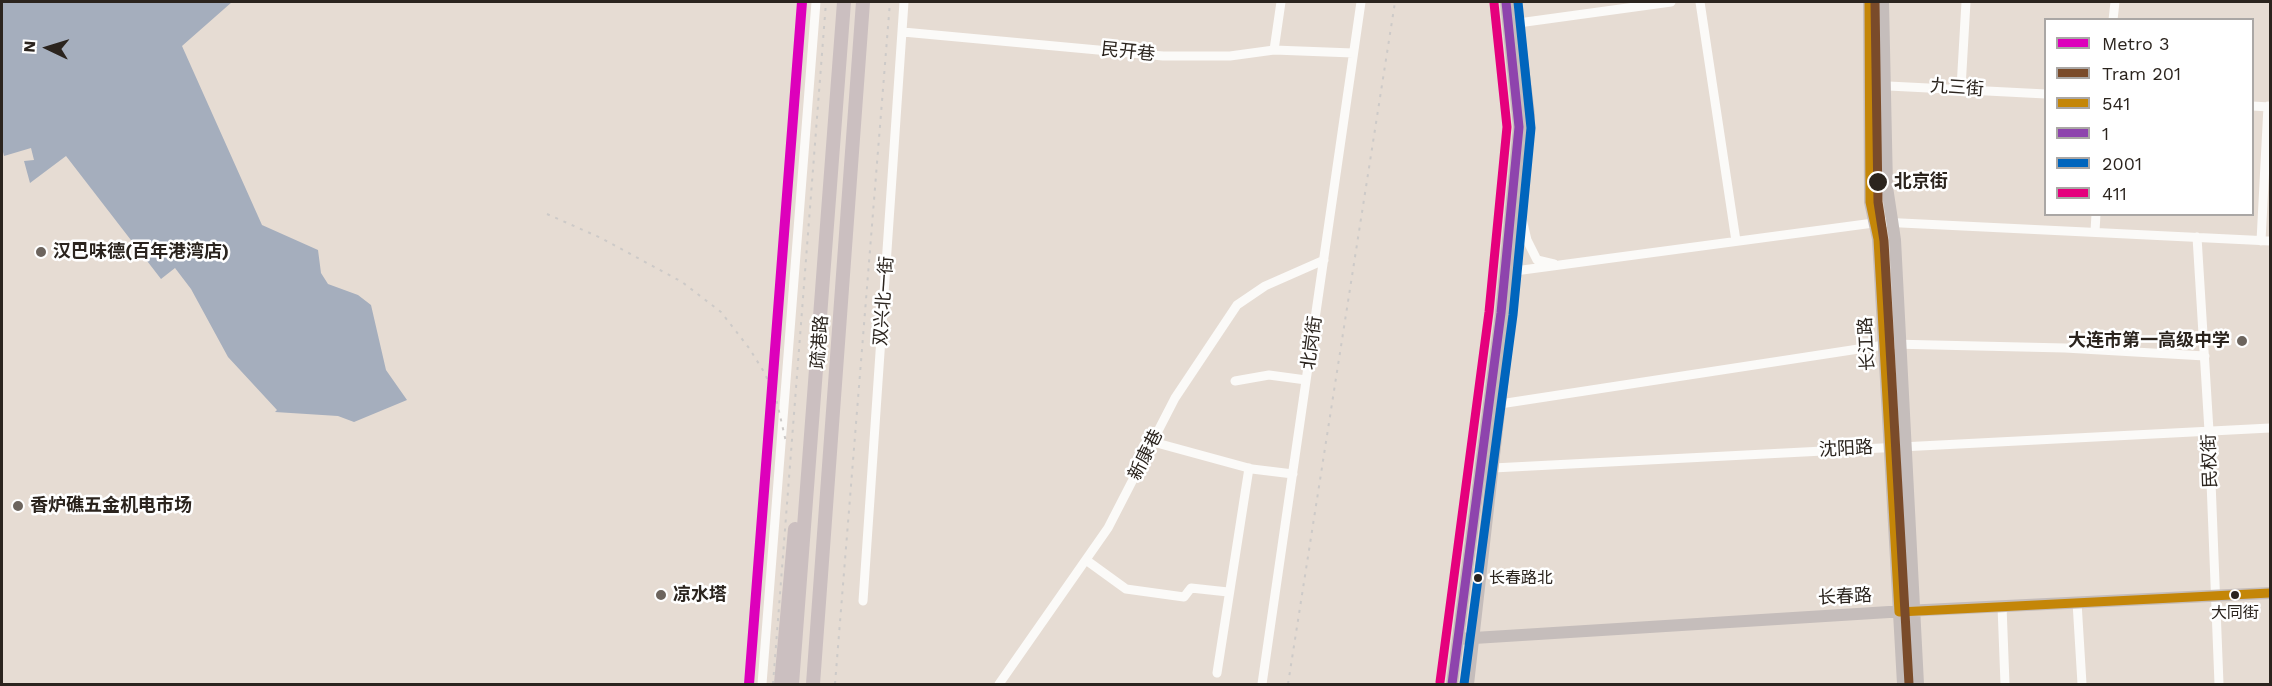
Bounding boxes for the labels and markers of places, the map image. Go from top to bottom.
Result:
marker: 北京街 [1867,171,1889,193]
place label: 北京街 [1894,171,1948,193]
place label: 汉巴味德(百年港湾店) [53,241,229,263]
marker: 汉巴味德(百年港湾店) [34,245,48,259]
place label: 大连市第一高级中学 [2068,330,2230,352]
marker: 大连市第一高级中学 [2235,334,2249,348]
place label: 香炉礁五金机电市场 [30,495,192,517]
marker: 香炉礁五金机电市场 [11,499,25,513]
place label: 长春路北 [1489,568,1553,588]
marker: 长春路北 [1472,572,1484,584]
place label: 凉水塔 [673,584,727,606]
marker: 凉水塔 [654,588,668,602]
marker: 大同街 [2229,589,2241,601]
place label: 大同街 [2211,603,2259,623]

